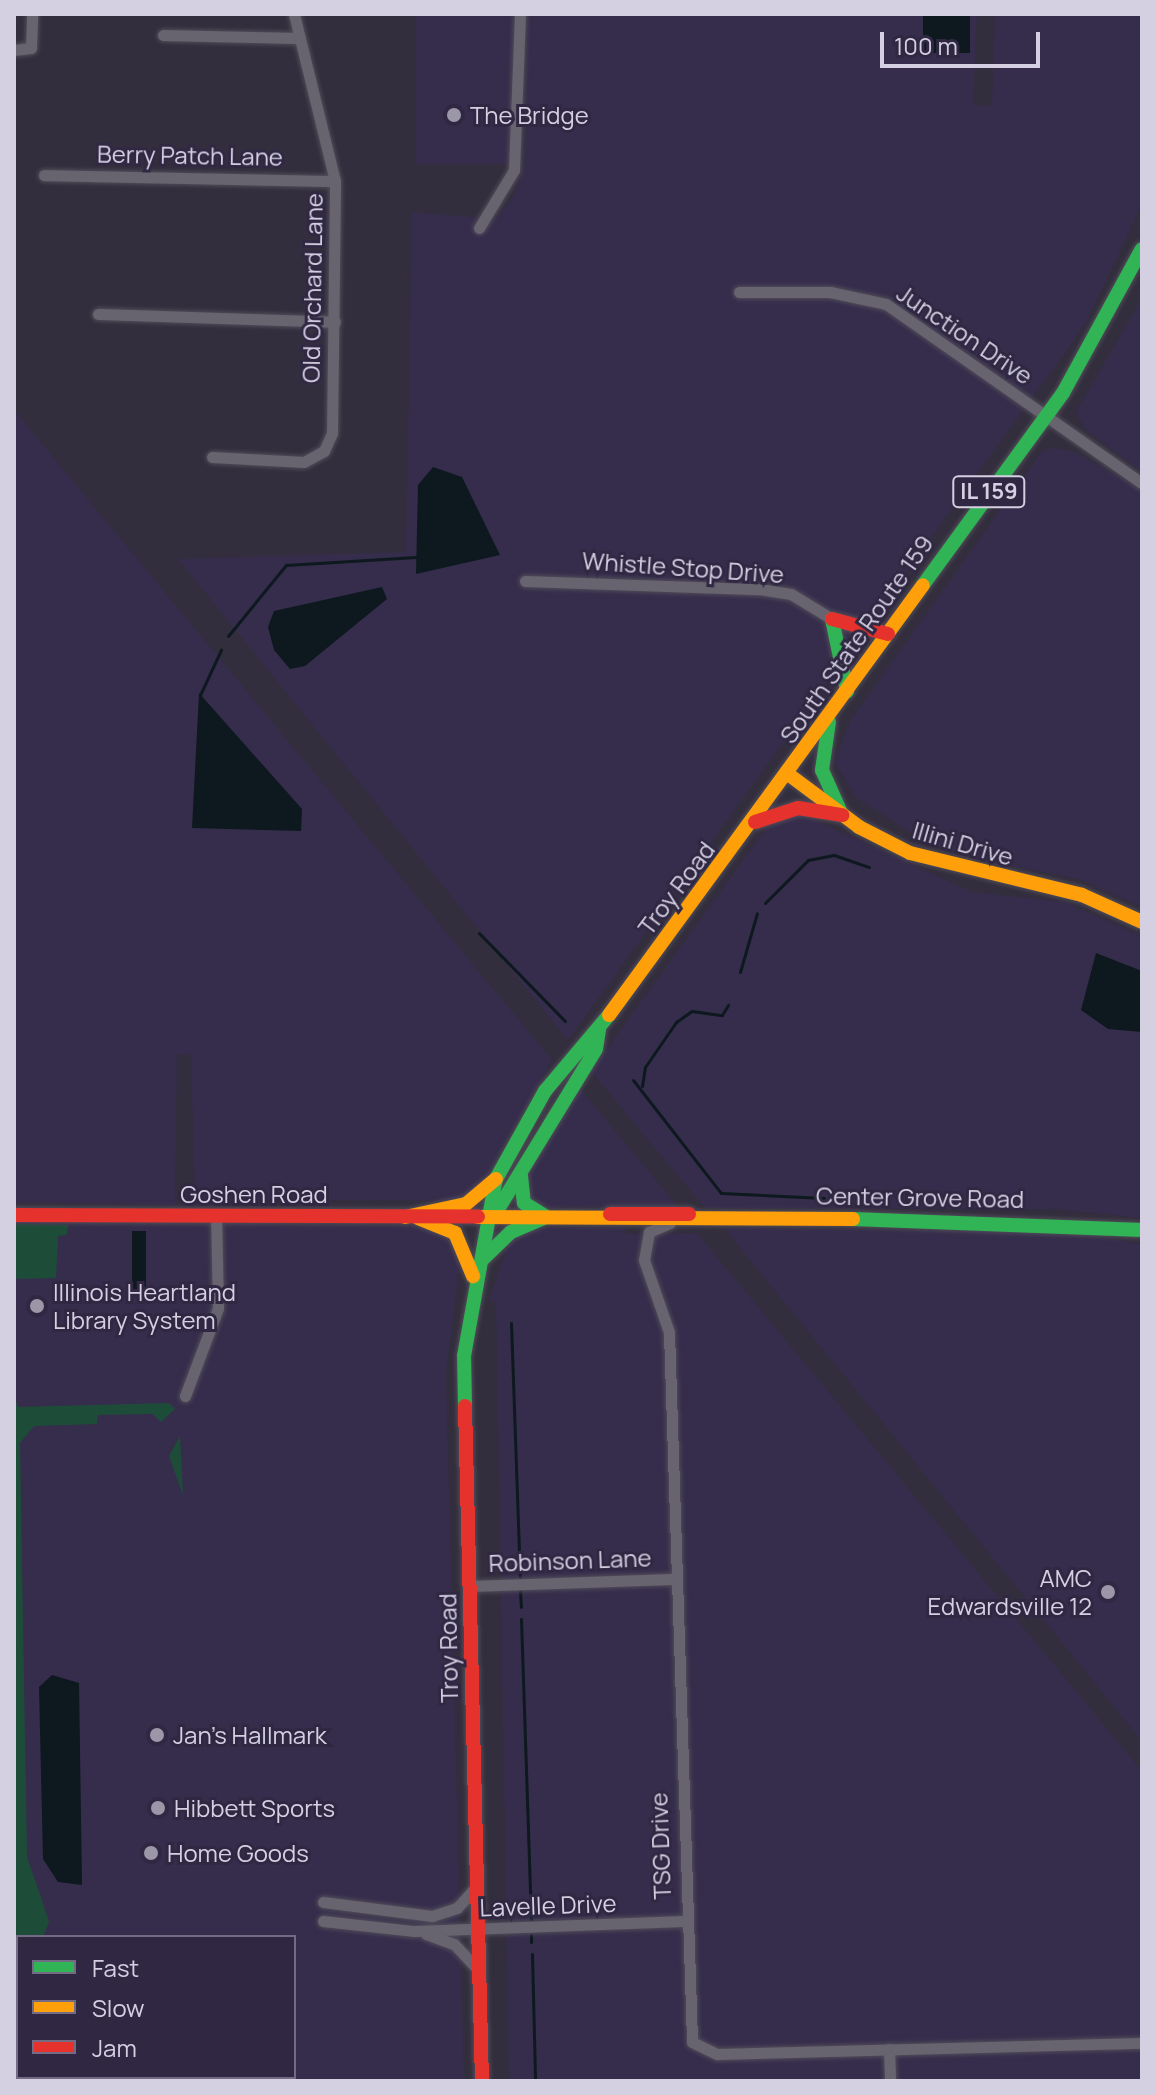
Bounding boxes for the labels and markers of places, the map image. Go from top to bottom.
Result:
place label: The Bridge [470,101,589,129]
marker: The Bridge [445,106,463,124]
place label: Illinois Heartland Library System [53,1278,236,1334]
marker: Illinois Heartland Library System [28,1297,46,1315]
place label: AMC Edwardsville 12 [927,1564,1092,1620]
marker: AMC Edwardsville 12 [1099,1583,1117,1601]
place label: Jan's Hallmark [173,1721,327,1749]
marker: Jan's Hallmark [148,1726,166,1744]
place label: Hibbett Sports [174,1794,335,1822]
marker: Hibbett Sports [149,1799,167,1817]
place label: Home Goods [167,1839,309,1867]
marker: Home Goods [142,1844,160,1862]

